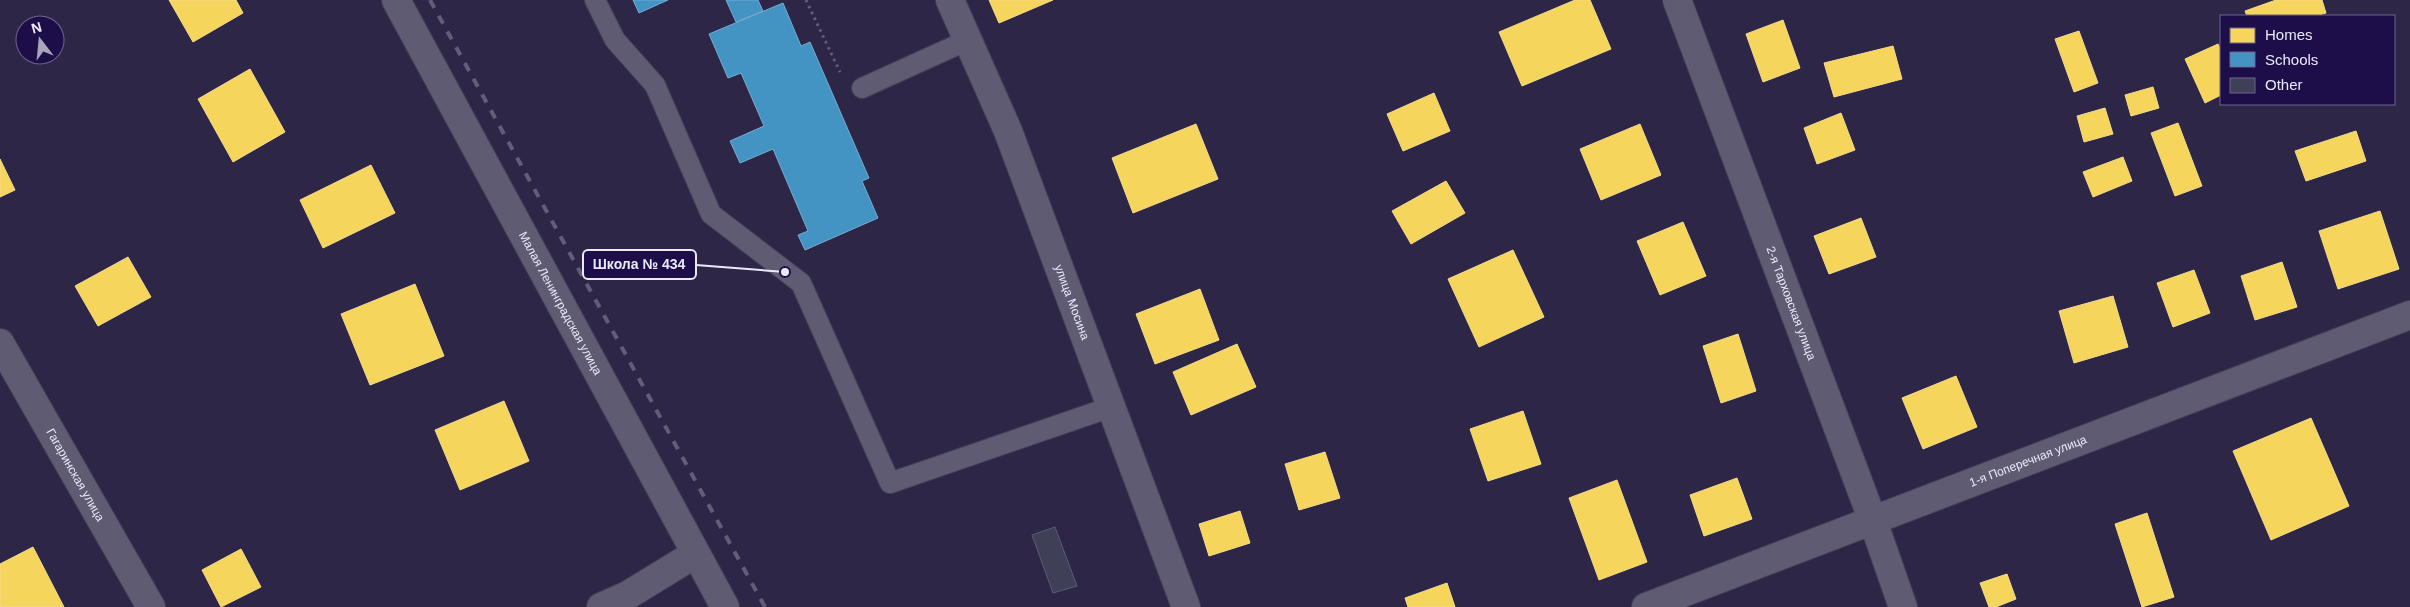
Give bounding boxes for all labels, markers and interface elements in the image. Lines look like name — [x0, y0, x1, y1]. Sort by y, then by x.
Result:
north arrow — [15, 15, 65, 65]
legend — [2220, 15, 2395, 105]
text: N — [29, 18, 43, 37]
text: Homes — [2265, 26, 2313, 43]
text: Schools — [2265, 51, 2318, 68]
text: Other — [2265, 76, 2303, 93]
street label: Малая Ленинградская улица — [516, 229, 605, 378]
street label: 2-я Тарховская улица — [1763, 244, 1819, 362]
callout: Школа № 434 — [583, 250, 696, 279]
text: Школа № 434 — [593, 256, 685, 272]
street label: улица Мосина — [1052, 263, 1093, 342]
street label: Гагаринская улица — [43, 426, 108, 524]
street label: 1-я Поперечная улица — [1967, 432, 2089, 490]

